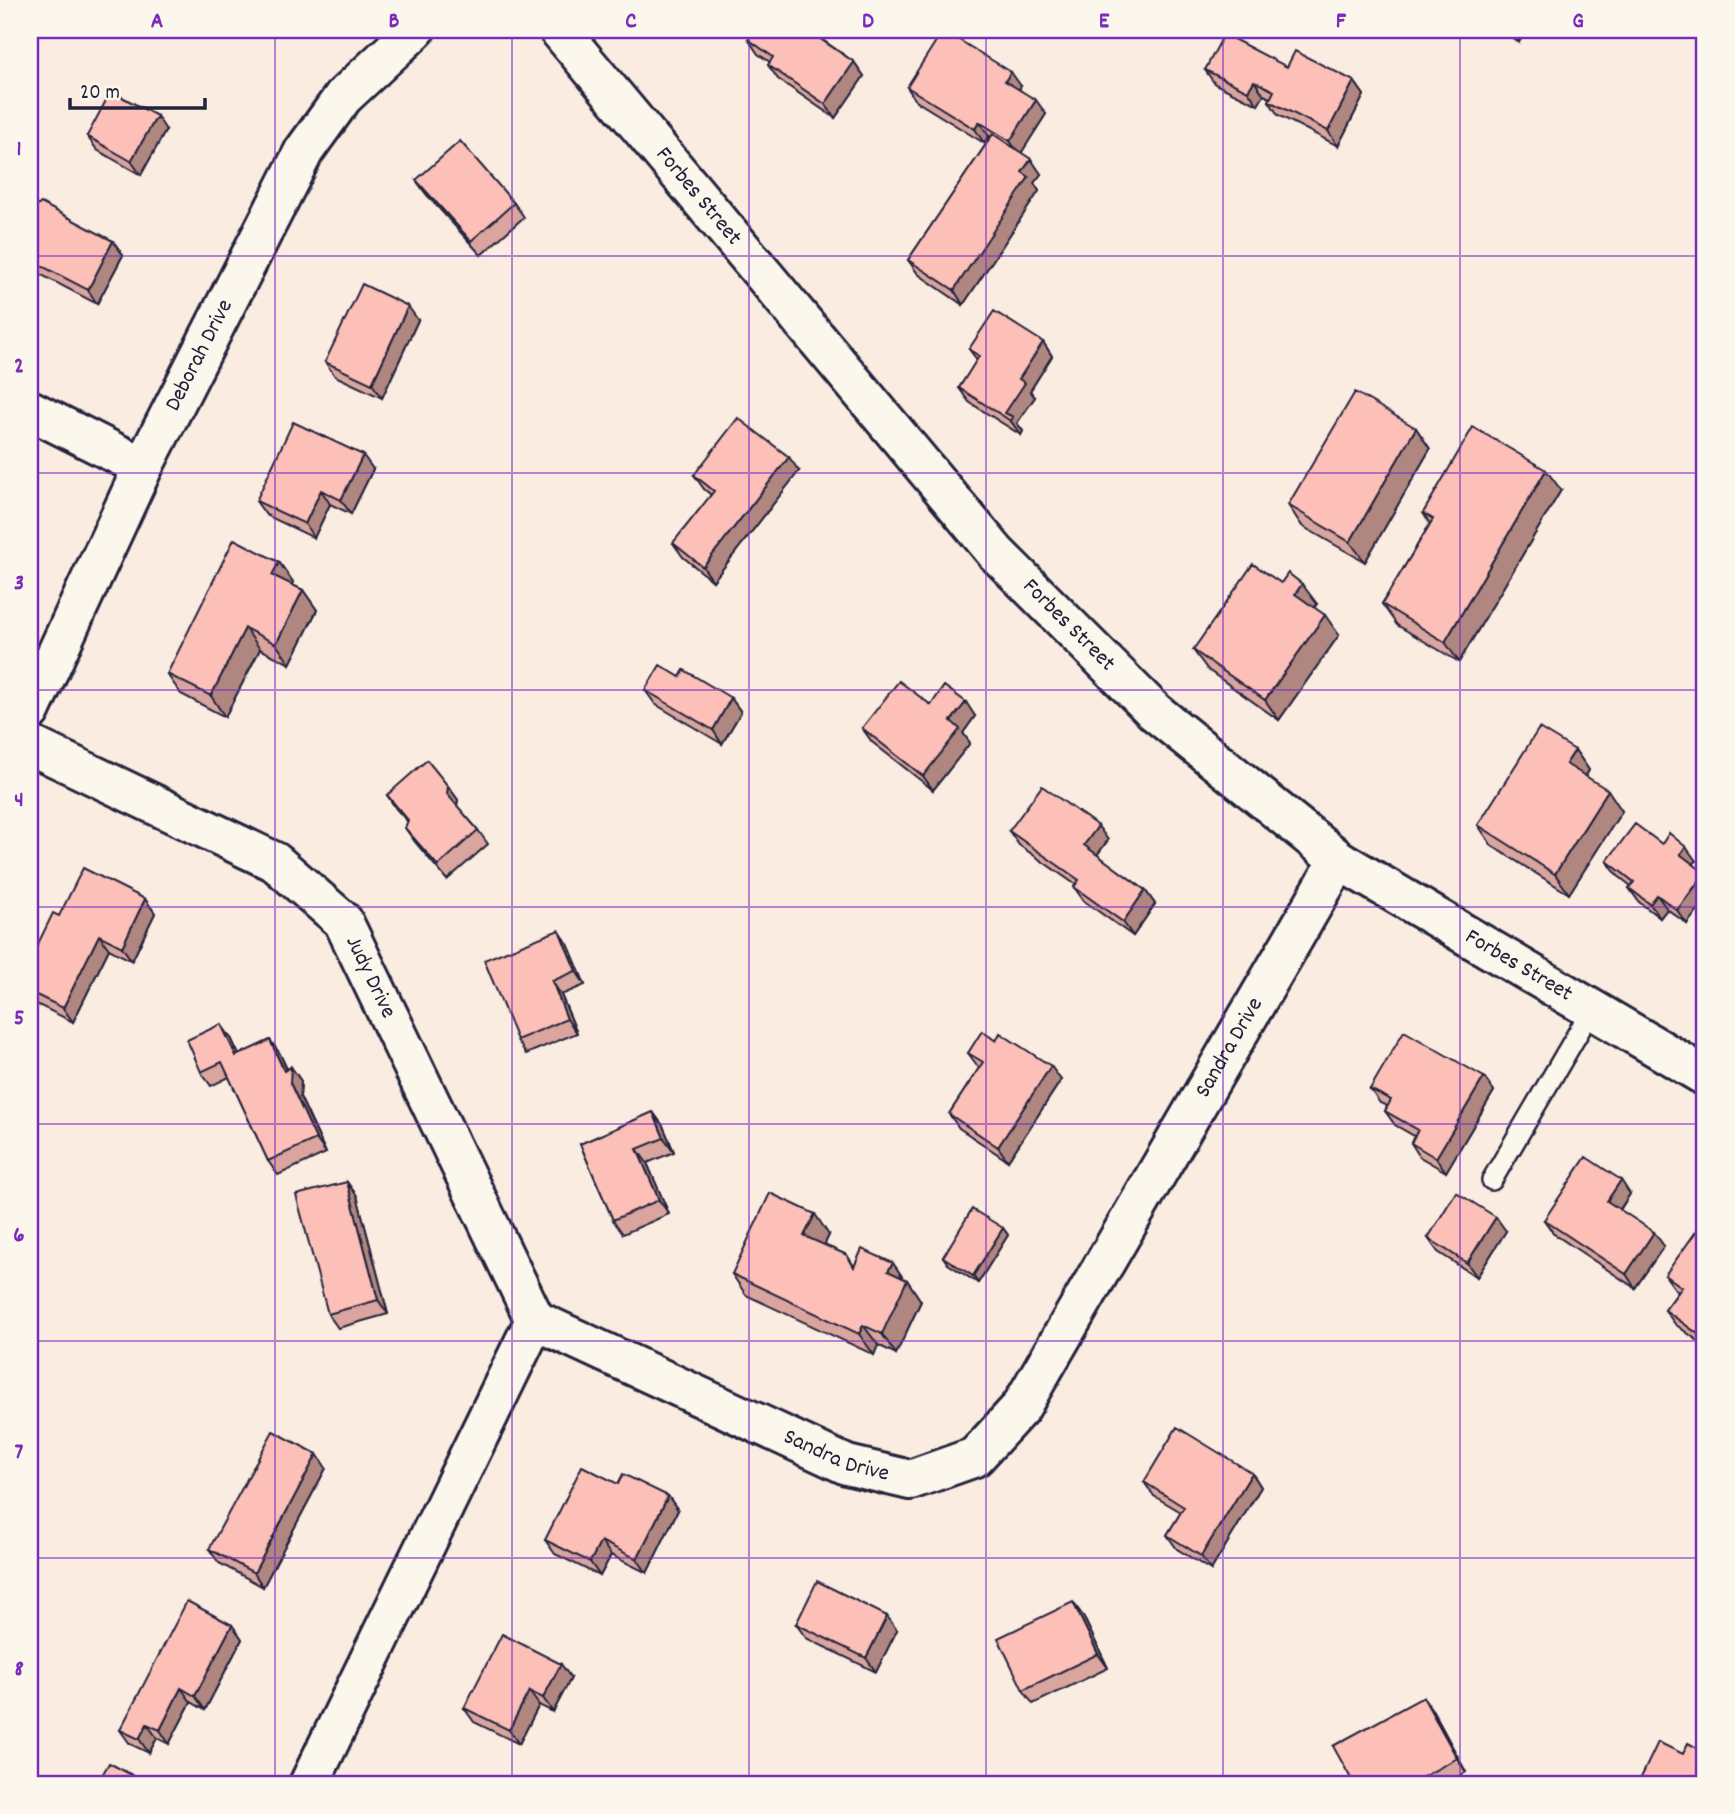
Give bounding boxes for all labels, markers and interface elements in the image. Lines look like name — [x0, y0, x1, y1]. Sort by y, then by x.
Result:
text: A — [151, 6, 163, 39]
text: B — [389, 6, 400, 39]
text: C — [625, 6, 637, 39]
text: D — [862, 6, 874, 39]
text: E — [1099, 6, 1110, 39]
text: F — [1336, 6, 1347, 39]
text: G — [1572, 6, 1584, 39]
scale bar — [70, 66, 205, 110]
text: 20 m — [80, 79, 120, 109]
text: 1 — [16, 134, 22, 167]
street label: Forbes Street — [647, 140, 749, 253]
street label: Deborah Drive — [157, 294, 242, 417]
text: 2 — [14, 351, 24, 384]
text: 3 — [14, 568, 24, 601]
street label: Forbes Street — [1014, 571, 1123, 680]
text: 4 — [14, 785, 24, 818]
street label: Forbes Street — [1458, 921, 1579, 1011]
street label: Judy Drive — [336, 930, 404, 1024]
street label: Sandra Drive — [1187, 992, 1272, 1104]
text: 5 — [14, 1003, 24, 1036]
text: 6 — [13, 1220, 25, 1253]
street label: Sandra Drive — [778, 1421, 892, 1491]
text: 7 — [15, 1437, 24, 1470]
text: 8 — [14, 1654, 24, 1687]

